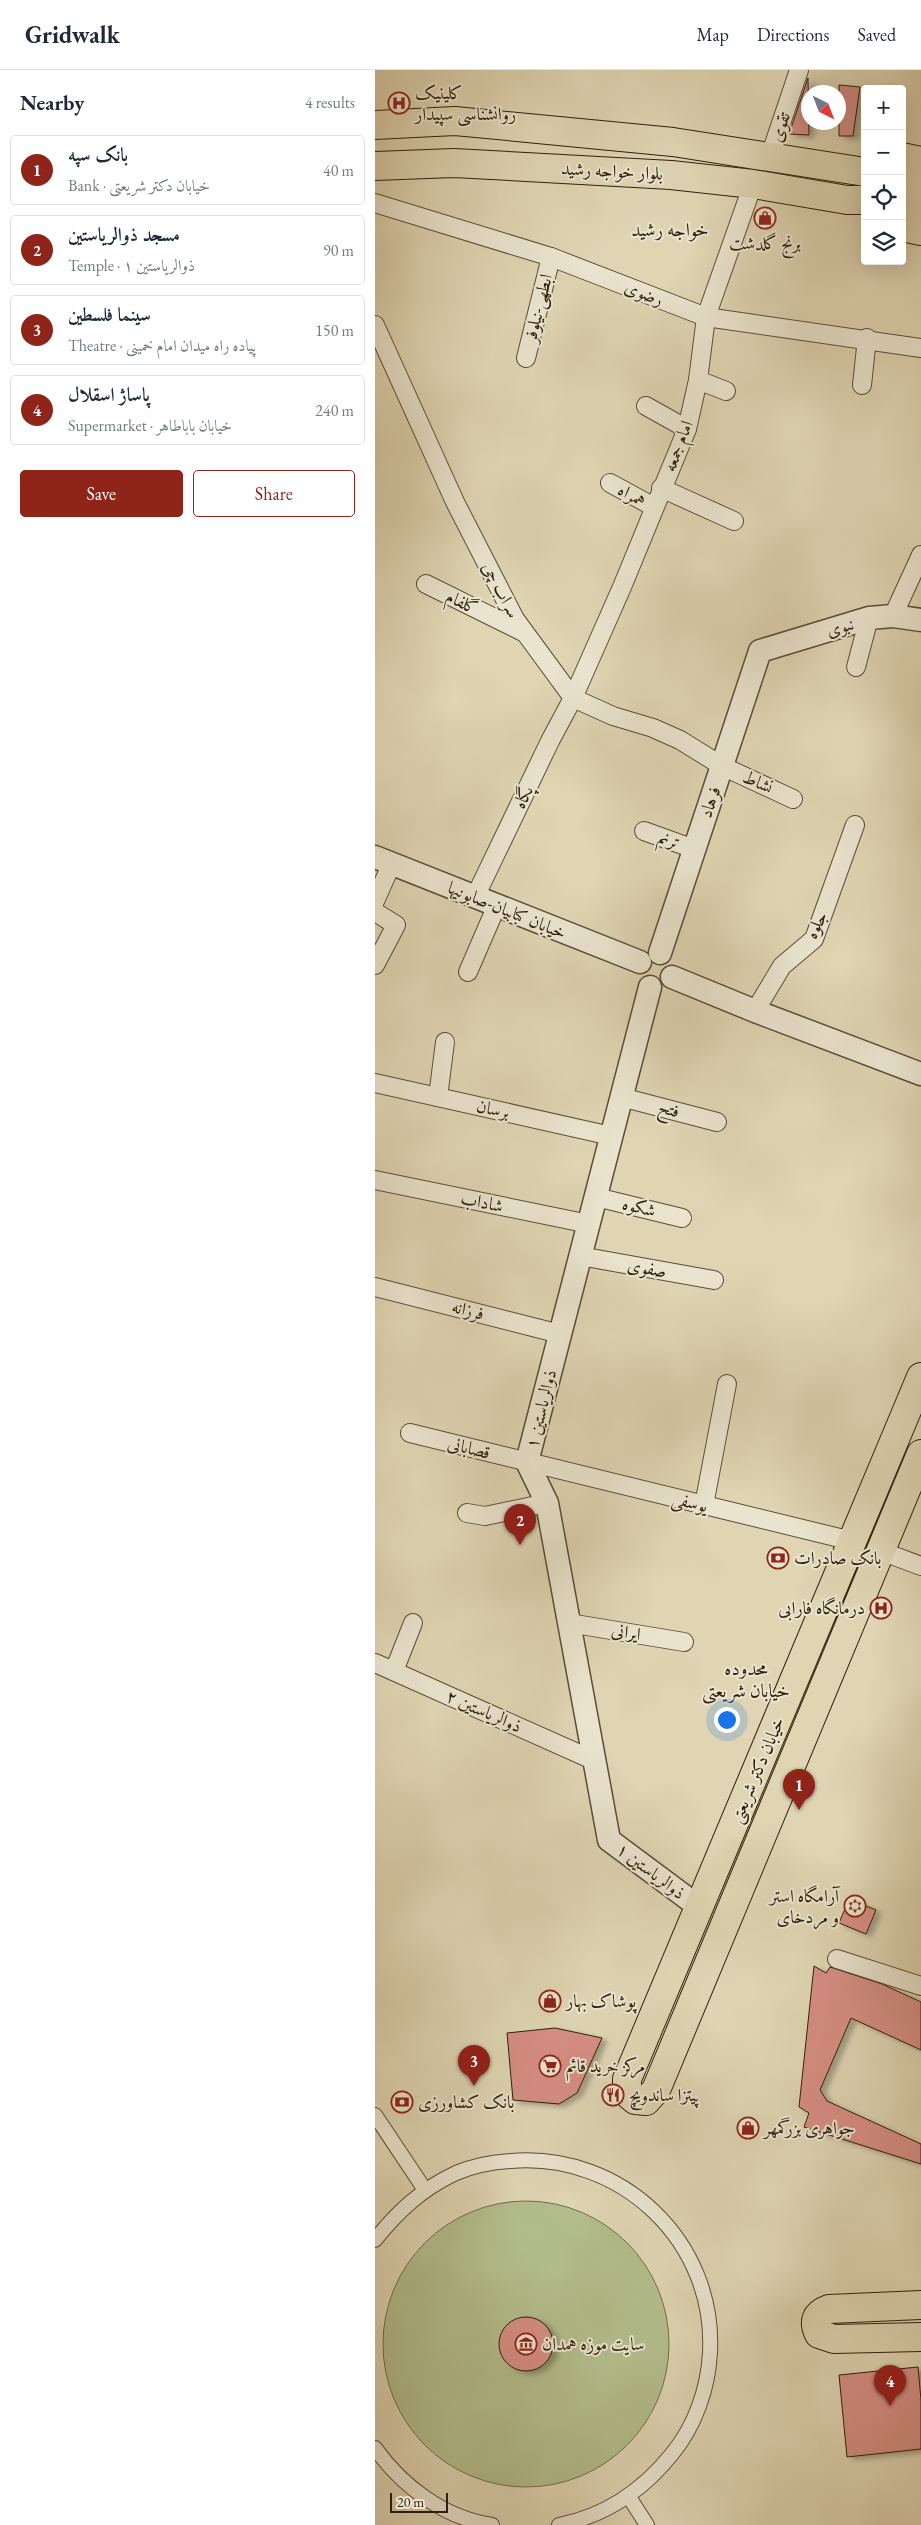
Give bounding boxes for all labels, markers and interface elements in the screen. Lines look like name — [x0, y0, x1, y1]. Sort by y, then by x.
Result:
text: Gridwalk — [25, 19, 120, 50]
text: Map — [697, 23, 729, 46]
text: Directions — [757, 23, 829, 46]
text: Saved — [857, 23, 896, 46]
place label: کلینیک روانشناسی سپیدار — [413, 81, 516, 127]
north arrow — [801, 85, 846, 130]
map controls — [861, 85, 906, 265]
button: + — [861, 85, 906, 130]
text: Nearby — [20, 89, 84, 116]
hospital icon: کلینیک روانشناسی سپیدار — [387, 91, 411, 115]
text: 4 results — [305, 92, 355, 113]
street label: تقوی — [764, 108, 795, 145]
button: − — [861, 130, 906, 175]
text: بانک سپه — [68, 142, 128, 167]
street label: بلوار خواجه رشید — [561, 156, 664, 185]
text: 1 — [33, 160, 41, 181]
text: 40 m — [323, 160, 354, 181]
text: Bank · خیابان دکتر شریعتی — [68, 175, 210, 196]
button: locate — [861, 175, 906, 220]
shop icon: برنج گلدشت — [753, 206, 777, 230]
district label: خواجه رشید — [631, 217, 709, 242]
button: layers — [861, 220, 906, 265]
text: مسجد ذوالریاستین — [68, 222, 180, 247]
place label: برنج گلدشت — [729, 231, 801, 259]
text: 2 — [33, 240, 41, 261]
text: 90 m — [323, 240, 354, 261]
text: Temple · ذوالریاستین ۱ — [68, 255, 195, 276]
street label: ابطهی-نیلوفر — [517, 271, 558, 347]
street label: رضوی — [622, 275, 667, 310]
text: سینما فلسطین — [68, 302, 151, 327]
text: 3 — [33, 320, 41, 341]
text: 150 m — [315, 320, 354, 341]
text: Theatre · پیاده راه میدان امام خمینی — [68, 335, 257, 356]
text: پاساژ اسقلال — [68, 382, 150, 407]
text: 4 — [33, 400, 41, 421]
text: 240 m — [315, 400, 354, 421]
text: Supermarket · خیابان باباطاهر — [68, 415, 232, 436]
street label: امام جمعه — [657, 417, 703, 477]
button: Save — [20, 470, 183, 517]
button: Share — [193, 470, 355, 517]
street label: همراه — [614, 478, 650, 512]
street label: سراب چی — [476, 558, 526, 622]
street label: گلفام — [440, 584, 482, 624]
street label: نبوی — [823, 611, 857, 642]
street label: نشاط — [739, 765, 777, 799]
street label: پگاه — [507, 780, 540, 813]
street label: فرهاد — [693, 783, 727, 821]
street label: ترنم — [653, 825, 683, 859]
street label: خیابان کبابیان-صابونیها — [444, 875, 570, 945]
street label: جلوه — [799, 907, 832, 942]
street label: برسان — [474, 1094, 512, 1123]
street label: فتح — [655, 1095, 682, 1127]
street label: شاداب — [459, 1186, 506, 1217]
street label: شکوه — [620, 1191, 658, 1222]
street label: صفوی — [626, 1253, 668, 1282]
street label: فرزانه — [449, 1294, 487, 1326]
street label: ذوالریاستین ۱ — [520, 1367, 561, 1451]
street label: قصابانی — [445, 1431, 493, 1464]
street label: یوسفی — [669, 1486, 712, 1519]
pin: 2 — [504, 1504, 536, 1545]
bank icon: بانک صادرات — [766, 1546, 790, 1570]
place label: بانک صادرات — [794, 1546, 881, 1569]
place label: درمانگاه فارابی — [778, 1596, 865, 1621]
hospital icon: درمانگاه فارابی — [869, 1596, 893, 1620]
street label: ایرانی — [610, 1618, 643, 1645]
district label: محدوده خیابان شریعتی — [702, 1656, 790, 1704]
street label: ذوالریاستین ۲ — [443, 1684, 526, 1737]
your location — [714, 1707, 740, 1733]
street label: خیابان دکتر شریعتی — [724, 1713, 791, 1827]
pin: 1 — [783, 1769, 815, 1810]
street label: ذوالریاستین ۱ — [612, 1837, 690, 1904]
place label: آرامگاه استر و مردخای — [768, 1884, 841, 1930]
synagogue icon: آرامگاه استر و مردخای — [843, 1894, 867, 1918]
shop icon: پوشاک بهار — [538, 1989, 562, 2013]
place label: پوشاک بهار — [564, 1989, 638, 2014]
pin: 3 — [458, 2045, 490, 2086]
supermarket icon: مرکز خرید قائم — [538, 2054, 562, 2078]
place label: مرکز خرید قائم — [566, 2054, 645, 2082]
restaurant icon: پیتزا ساندویچ — [601, 2083, 625, 2107]
place label: پیتزا ساندویچ — [629, 2083, 700, 2111]
bank icon: بانک کشاورزی — [390, 2090, 414, 2114]
place label: بانک کشاورزی — [418, 2090, 514, 2113]
shop icon: جواهری بزرگمهر — [736, 2116, 760, 2140]
place label: جواهری بزرگمهر — [762, 2116, 855, 2140]
museum icon: سایت موزه همدان — [514, 2332, 538, 2356]
place label: سایت موزه همدان — [542, 2332, 644, 2356]
pin: 4 — [874, 2365, 906, 2406]
scale bar — [390, 2490, 447, 2513]
text: 20 m — [397, 2493, 424, 2511]

